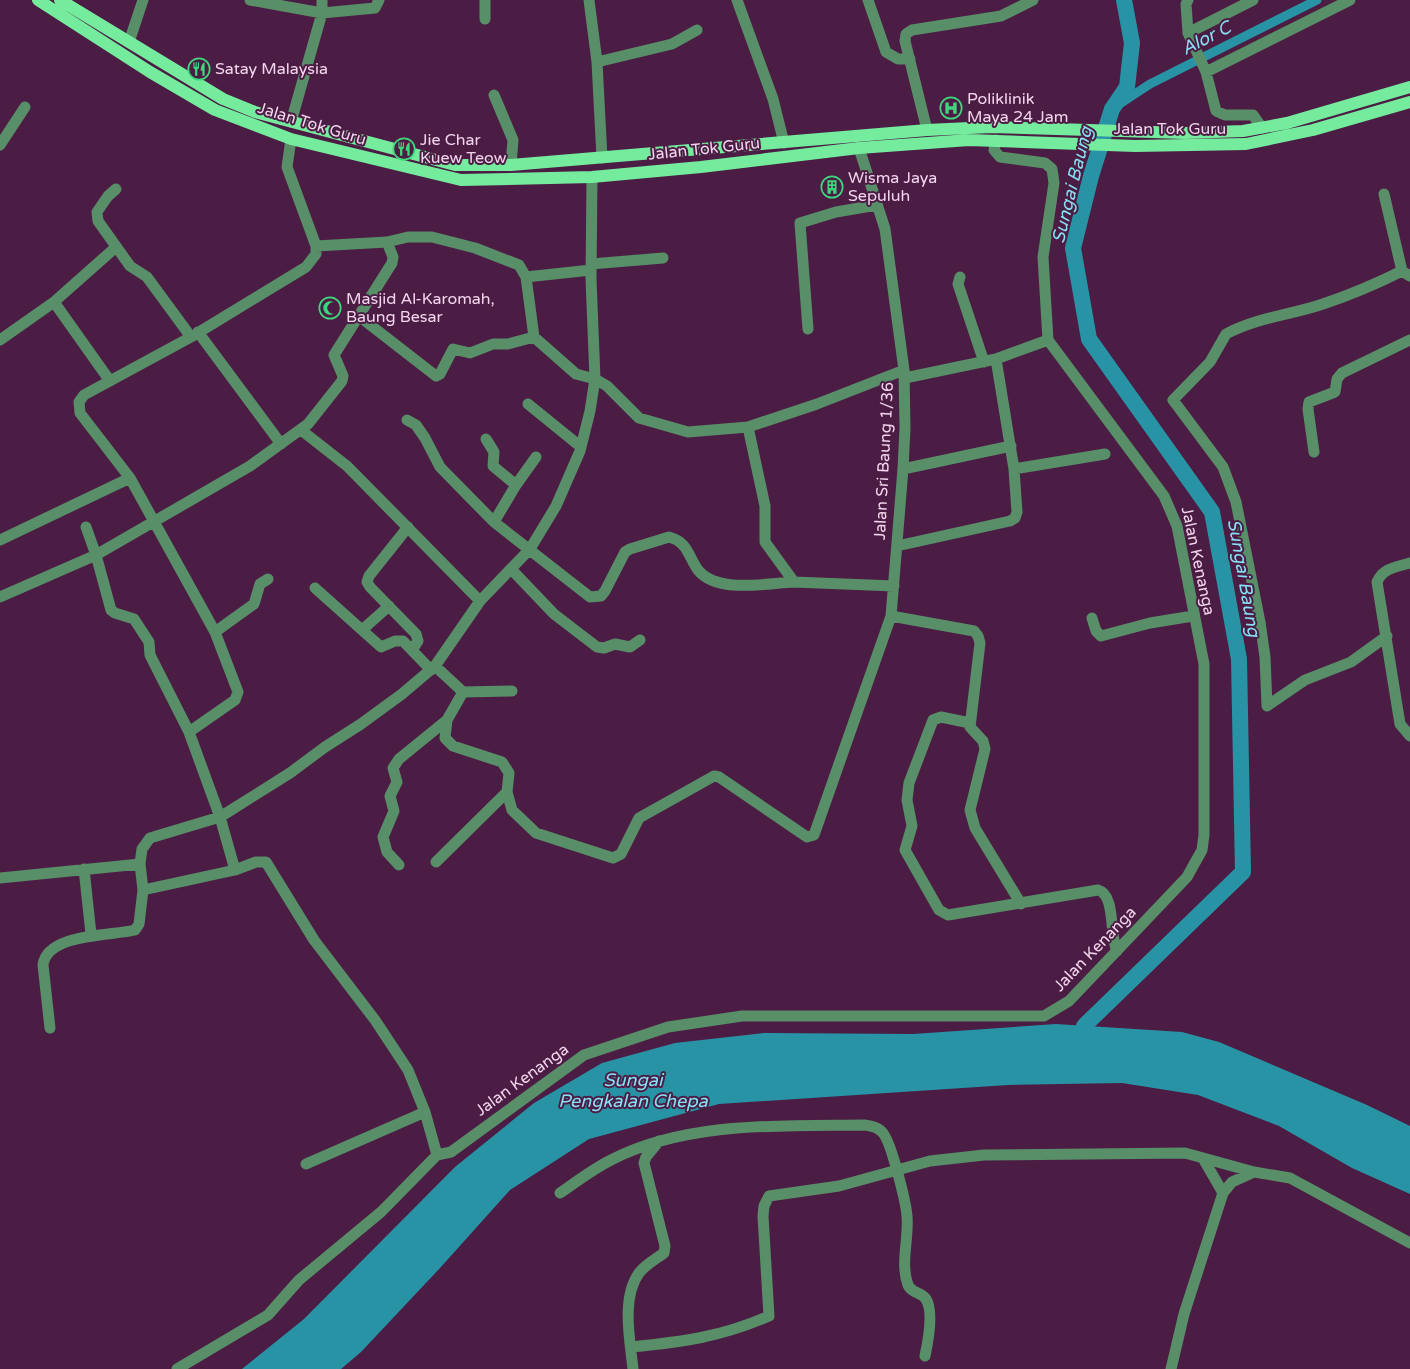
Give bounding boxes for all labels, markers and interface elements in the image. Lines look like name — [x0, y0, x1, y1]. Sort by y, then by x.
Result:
water label: Alor C — [1177, 15, 1237, 60]
restaurant icon: Satay Malaysia — [187, 57, 211, 81]
place label: Satay Malaysia — [215, 59, 328, 79]
place label: Poliklinik Maya 24 Jam — [967, 89, 1068, 127]
hospital icon: Poliklinik Maya 24 Jam — [939, 96, 963, 120]
street label: Jalan Tok Guru — [255, 98, 369, 150]
street label: Jalan Tok Guru — [1114, 119, 1226, 139]
water label: Sungai Baung — [1047, 123, 1097, 246]
place label: Jie Char Kuew Teow — [420, 130, 507, 168]
street label: Jalan Tok Guru — [647, 133, 761, 165]
restaurant icon: Jie Char Kuew Teow — [392, 137, 416, 161]
place label: Wisma Jaya Sepuluh — [848, 168, 937, 206]
building icon: Wisma Jaya Sepuluh — [820, 175, 844, 199]
place label: Masjid Al-Karomah, Baung Besar — [346, 289, 495, 327]
mosque icon: Masjid Al-Karomah, Baung Besar — [318, 296, 342, 320]
street label: Jalan Sri Baung 1/36 — [870, 381, 898, 541]
street label: Jalan Kenanga — [1177, 505, 1219, 617]
water label: Sungai Baung — [1223, 517, 1265, 640]
street label: Jalan Kenanga — [1049, 902, 1141, 996]
street label: Jalan Kenanga — [471, 1039, 573, 1121]
water label: Sungai Pengkalan Chepa — [558, 1069, 709, 1112]

